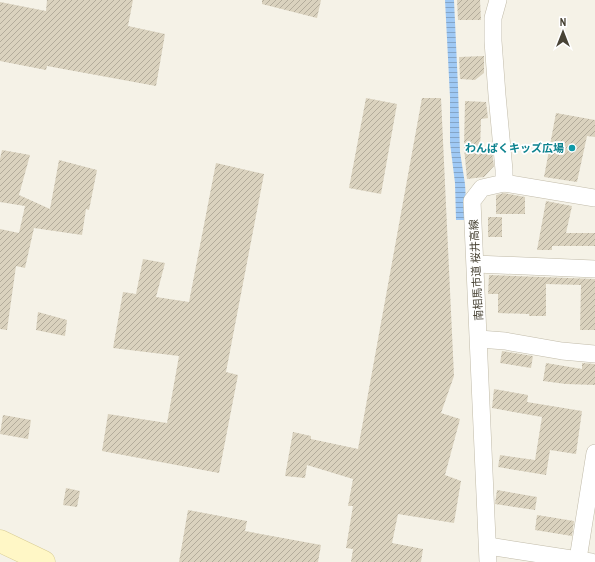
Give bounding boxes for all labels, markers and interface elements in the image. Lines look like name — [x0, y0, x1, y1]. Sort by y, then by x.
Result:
north arrow — [543, 12, 583, 52]
text: N — [560, 15, 566, 29]
place label: わんぱくキッズ広場 — [465, 141, 564, 155]
marker: わんぱくキッズ広場 — [567, 143, 577, 153]
street label: 南相馬市道 桜井高線 — [466, 219, 486, 321]

